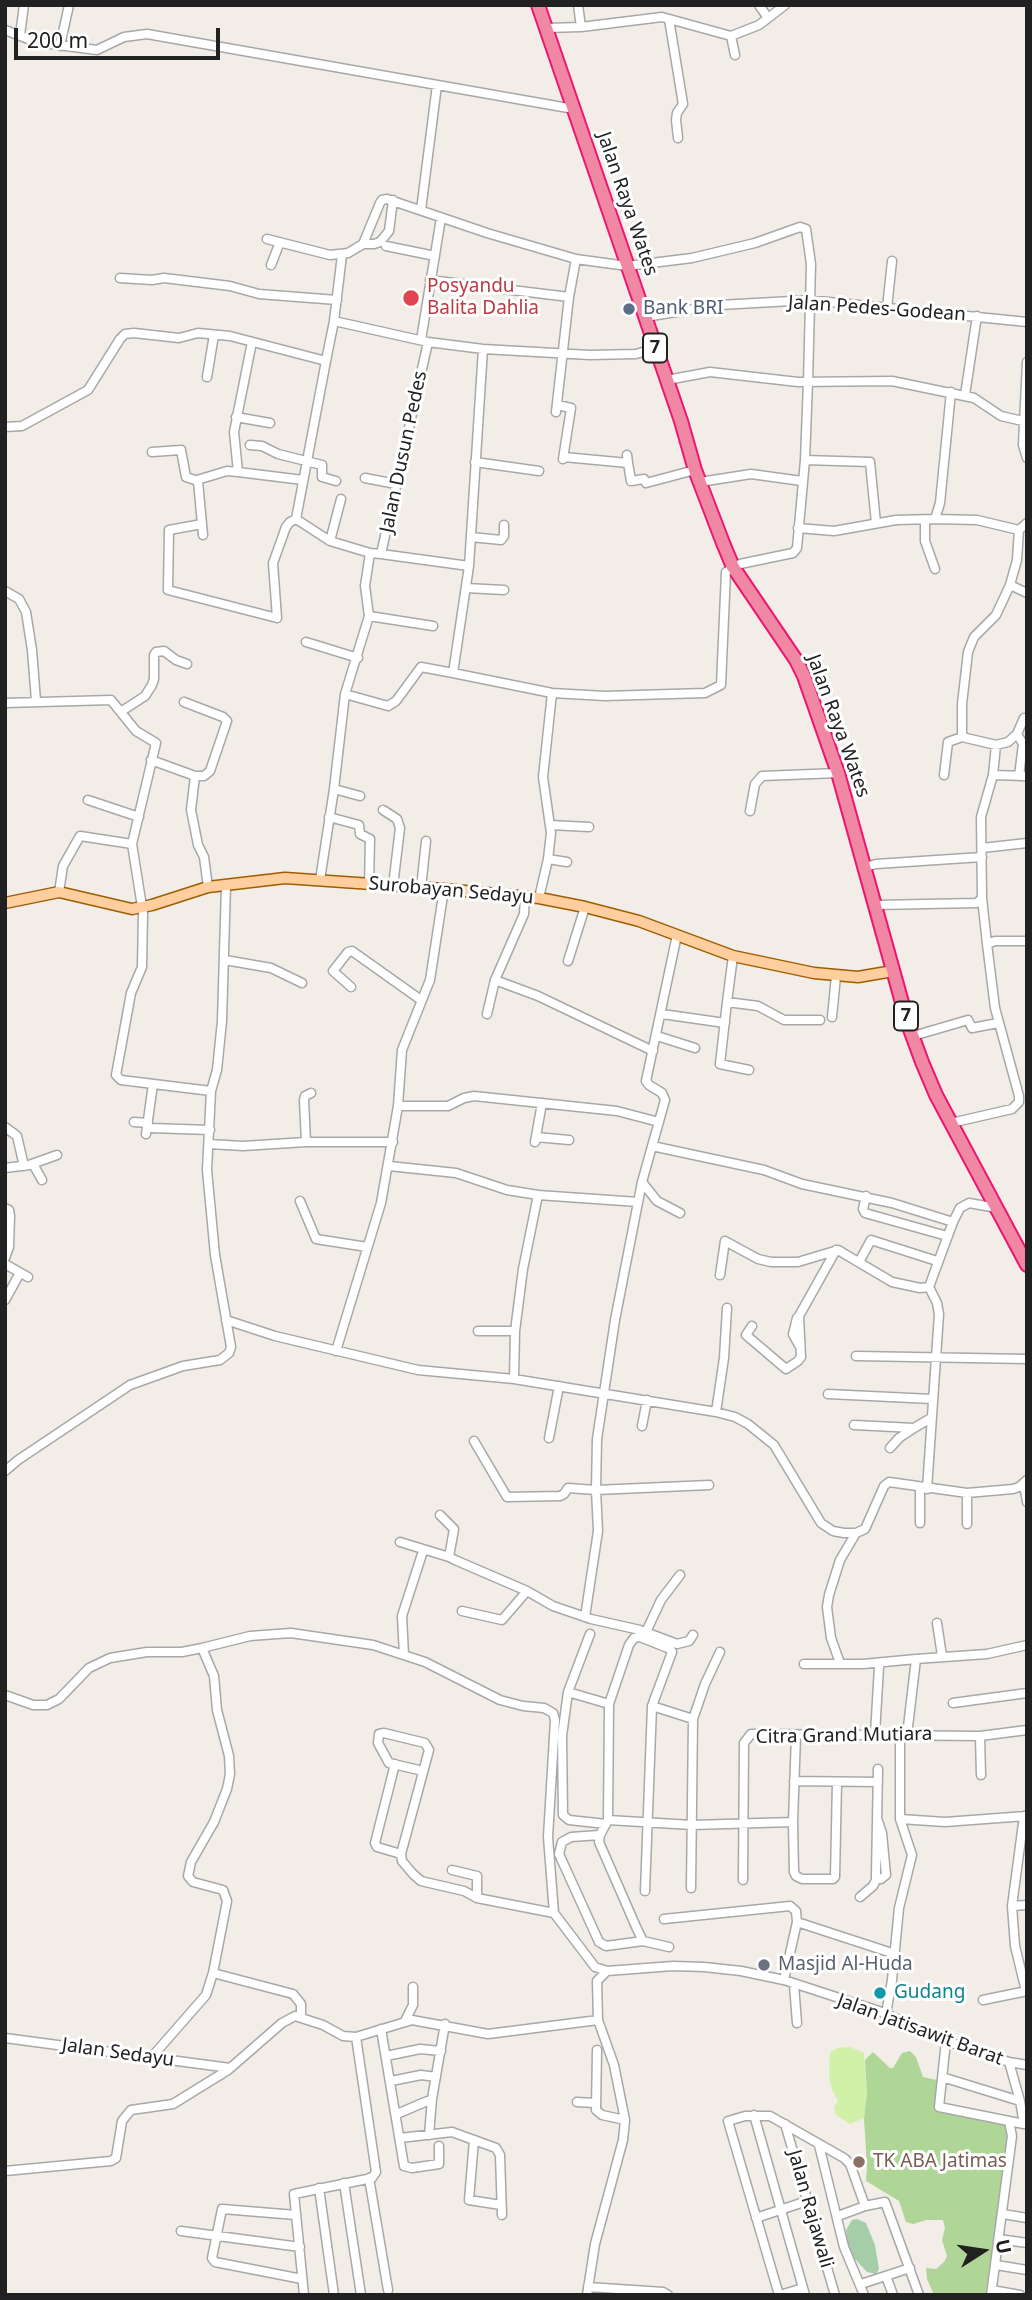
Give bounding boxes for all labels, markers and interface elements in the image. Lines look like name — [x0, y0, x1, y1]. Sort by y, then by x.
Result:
scale bar — [18, 14, 224, 58]
text: 200 m — [27, 26, 88, 54]
street label: Jalan Raya Wates — [592, 129, 662, 279]
place label: Posyandu Balita Dahlia — [427, 276, 539, 320]
marker: Posyandu Balita Dahlia — [401, 288, 421, 308]
street label: Jalan Pedes-Godean — [787, 291, 967, 327]
place label: Bank BRI — [643, 298, 723, 320]
marker: Bank BRI — [621, 301, 637, 317]
road number: 7 — [643, 334, 667, 362]
street label: Jalan Dusun Pedes — [376, 369, 432, 535]
street label: Jalan Raya Wates — [802, 651, 874, 801]
street label: Surobayan Sedayu — [368, 872, 534, 910]
road number: 7 — [894, 1001, 918, 1030]
street label: Citra Grand Mutiara — [755, 1723, 933, 1749]
place label: Masjid Al-Huda — [778, 1954, 913, 1976]
marker: Masjid Al-Huda — [756, 1957, 772, 1973]
place label: Gudang — [894, 1982, 965, 2004]
marker: Gudang — [872, 1985, 888, 2001]
street label: Jalan Jatisawit Barat — [834, 1989, 1006, 2071]
street label: Jalan Sedayu — [60, 2034, 176, 2072]
street label: Jalan Rajawali — [782, 2147, 838, 2271]
place label: TK ABA Jatimas — [873, 2151, 1007, 2173]
marker: TK ABA Jatimas — [851, 2154, 867, 2170]
north arrow — [948, 2216, 1018, 2286]
text: U — [989, 2237, 1018, 2256]

